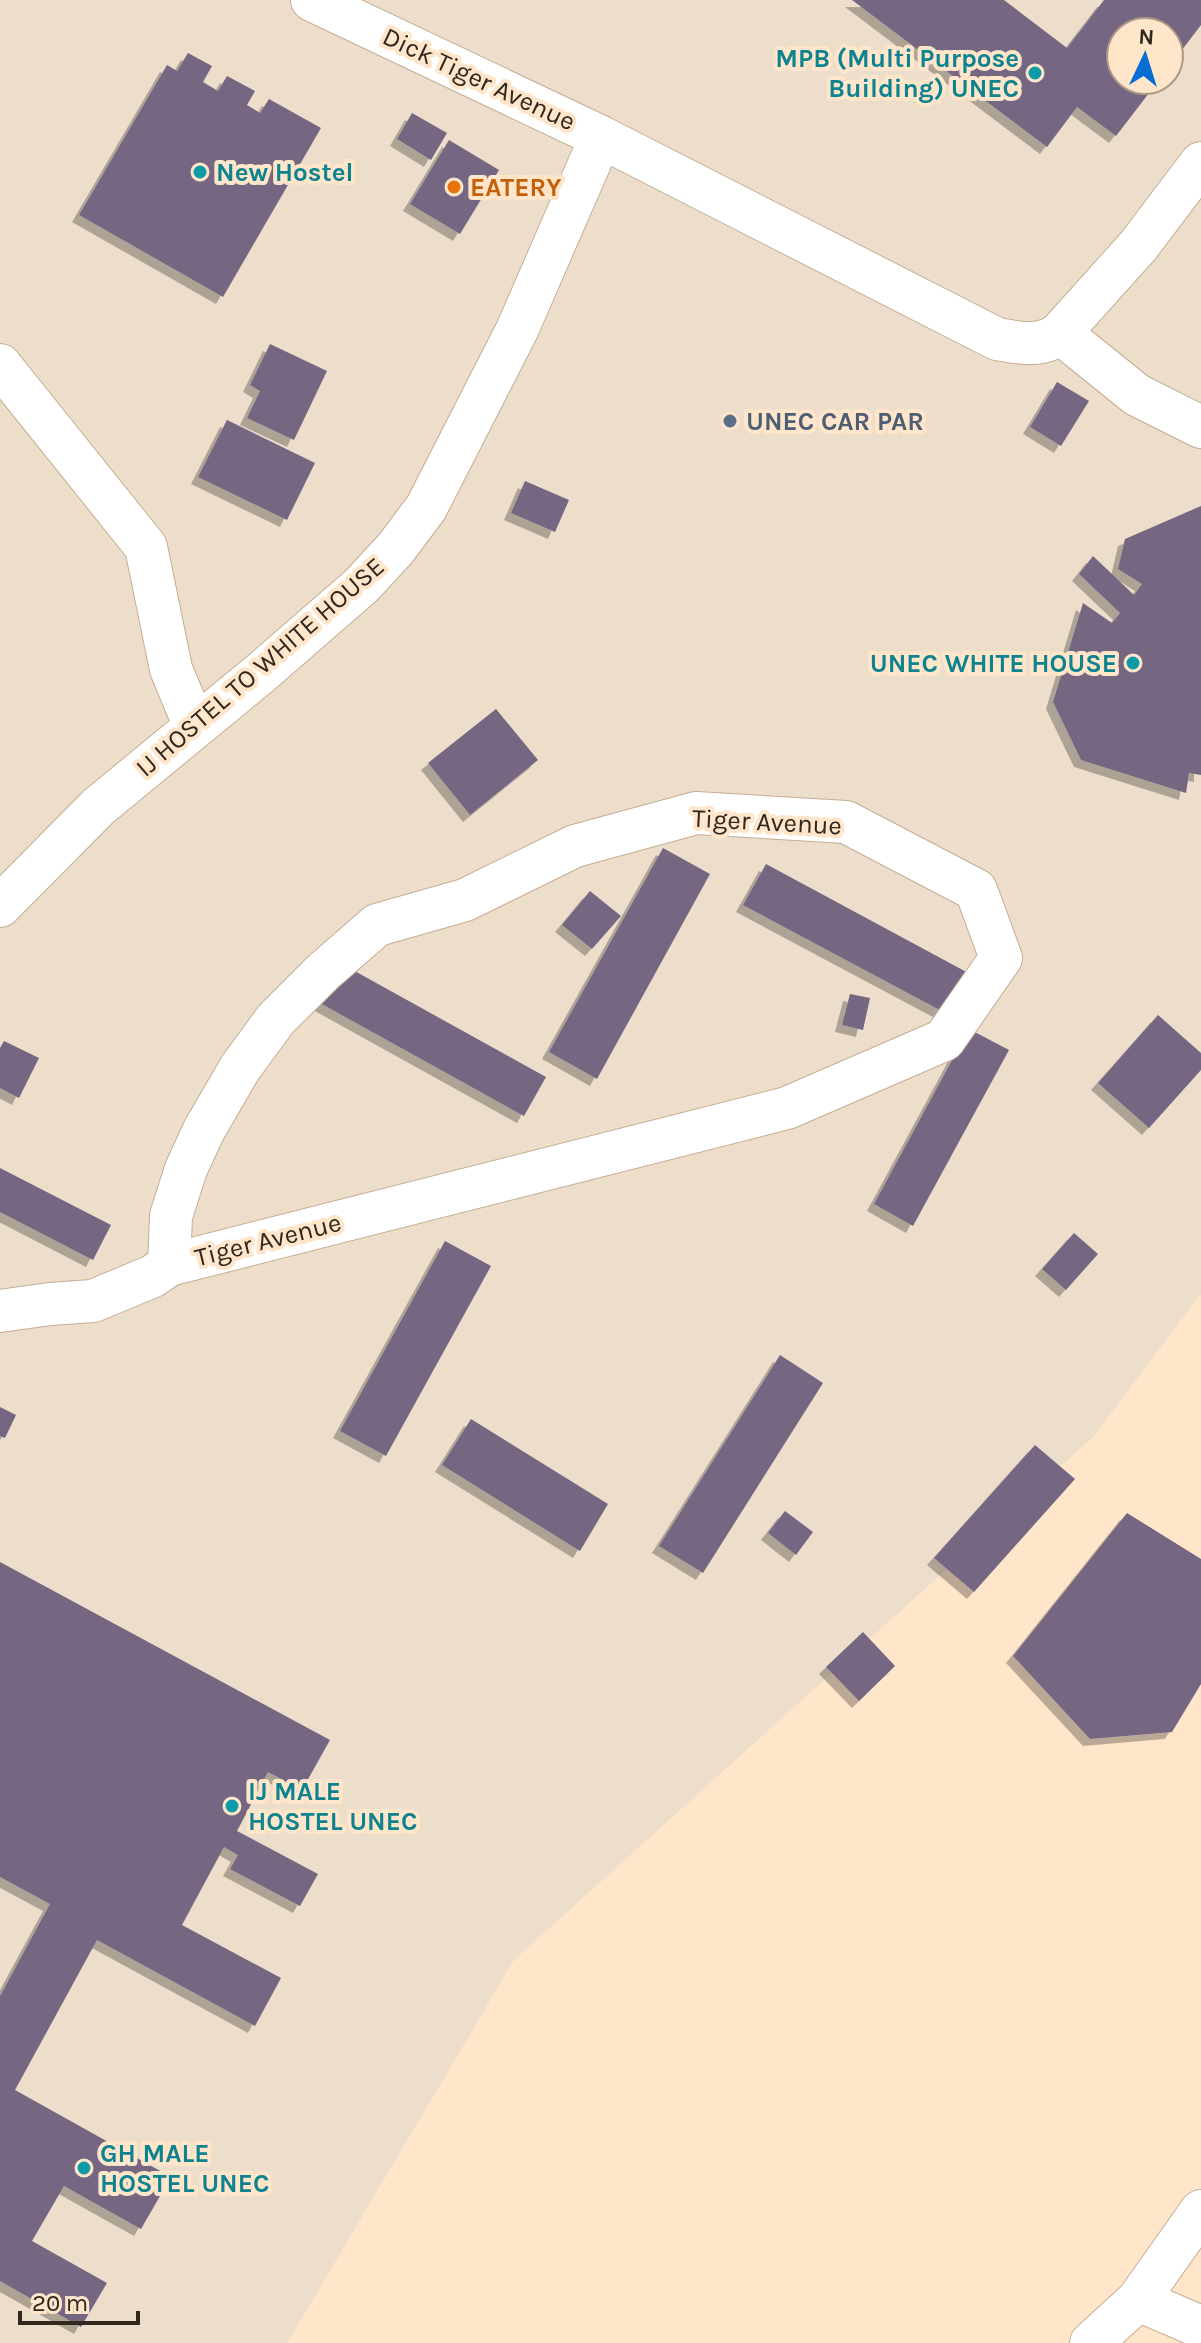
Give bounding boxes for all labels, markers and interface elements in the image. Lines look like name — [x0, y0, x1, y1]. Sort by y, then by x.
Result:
north arrow — [1105, 16, 1185, 96]
street label: Dick Tiger Avenue — [378, 21, 580, 137]
text: N — [1138, 24, 1155, 51]
place label: MPB (Multi Purpose Building) UNEC — [775, 43, 1019, 104]
marker: MPB (Multi Purpose Building) UNEC — [1026, 64, 1044, 82]
place label: New Hostel — [216, 157, 353, 188]
marker: New Hostel — [191, 163, 209, 181]
place label: EATERY — [470, 172, 562, 203]
marker: EATERY — [445, 178, 463, 196]
place label: UNEC CAR PAR — [746, 406, 924, 437]
marker: UNEC CAR PAR — [721, 412, 739, 430]
street label: IJ HOSTEL TO WHITE HOUSE — [129, 551, 391, 783]
place label: UNEC WHITE HOUSE — [870, 648, 1117, 679]
marker: UNEC WHITE HOUSE — [1124, 654, 1142, 672]
street label: Tiger Avenue — [691, 803, 843, 841]
street label: Tiger Avenue — [192, 1207, 344, 1273]
place label: IJ MALE HOSTEL UNEC — [248, 1776, 417, 1837]
marker: IJ MALE HOSTEL UNEC — [223, 1797, 241, 1815]
place label: GH MALE HOSTEL UNEC — [100, 2138, 269, 2199]
marker: GH MALE HOSTEL UNEC — [75, 2159, 93, 2177]
scale bar — [20, 2275, 138, 2325]
text: 20 m — [32, 2289, 88, 2317]

